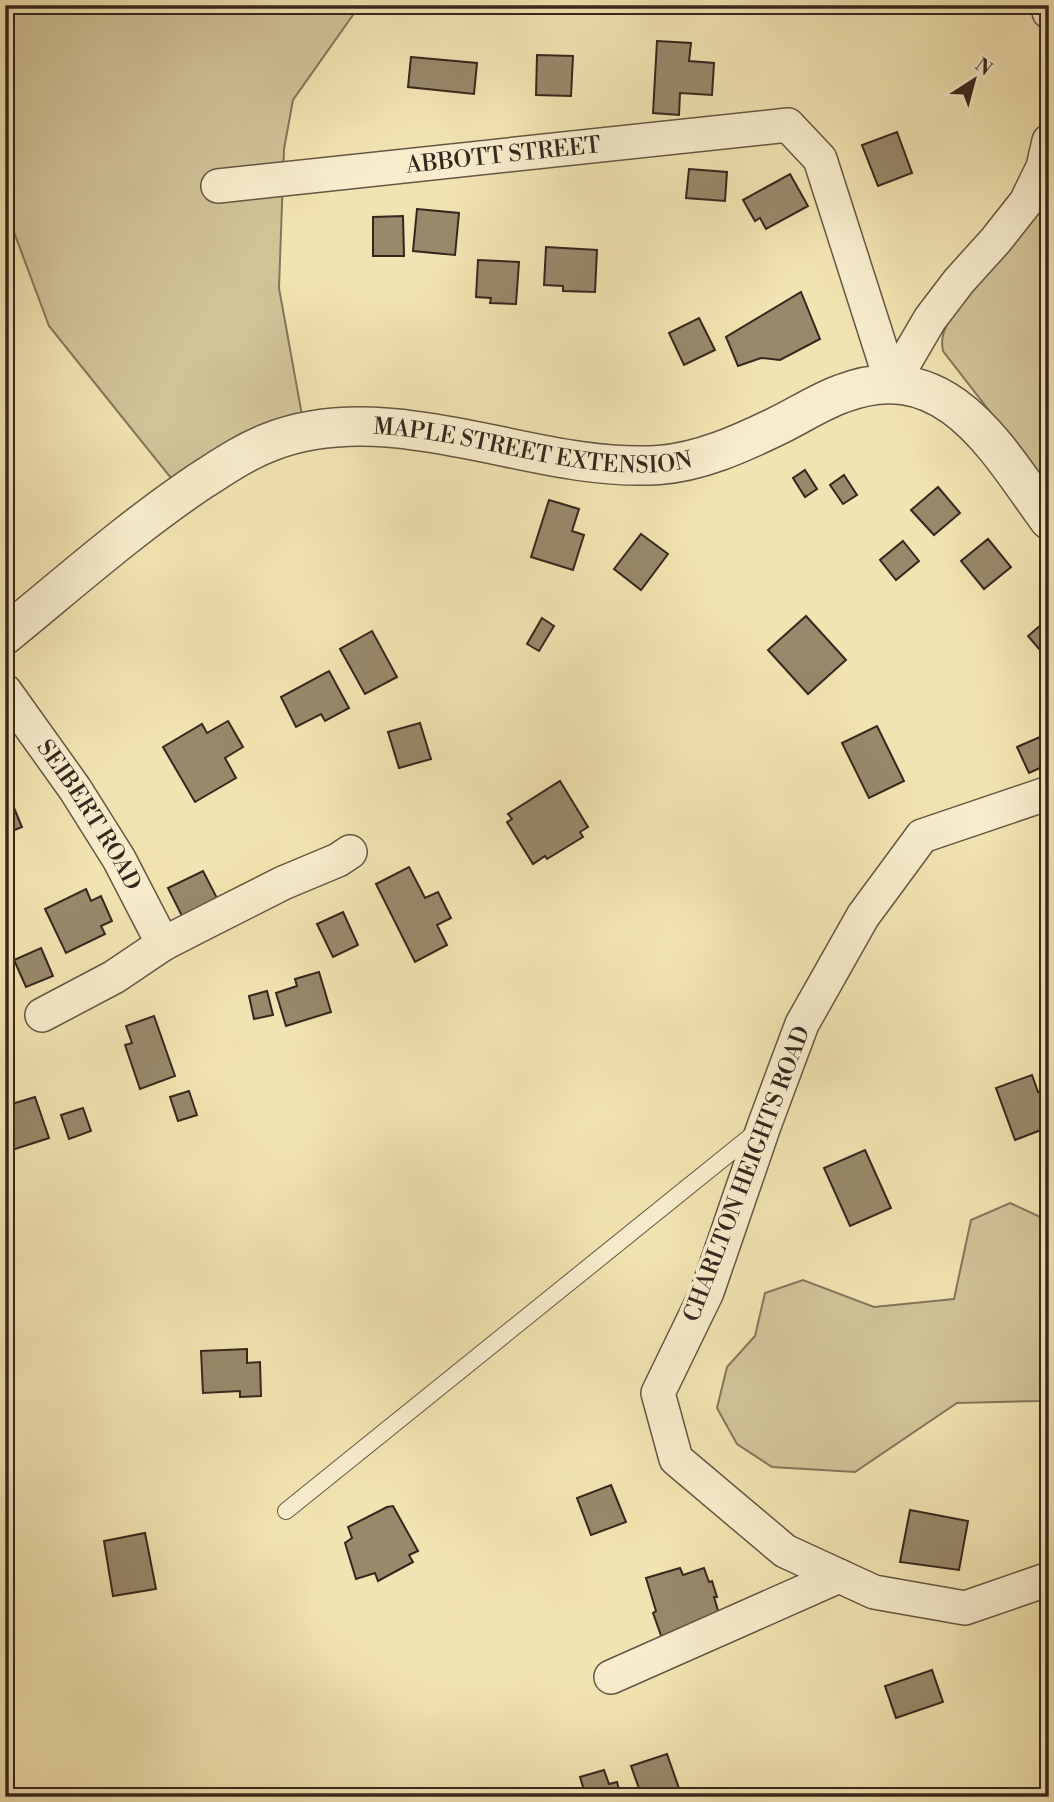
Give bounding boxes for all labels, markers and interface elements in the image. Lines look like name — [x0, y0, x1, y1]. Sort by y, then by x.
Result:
north arrow — [939, 46, 1009, 116]
text: N — [970, 53, 997, 81]
street label: ABBOTT STREET — [404, 131, 602, 180]
street label: MAPLE STREET EXTENSION — [372, 413, 695, 480]
street label: SEIBERT ROAD — [31, 735, 147, 895]
street label: CHARLTON HEIGHTS ROAD — [678, 1022, 816, 1326]

